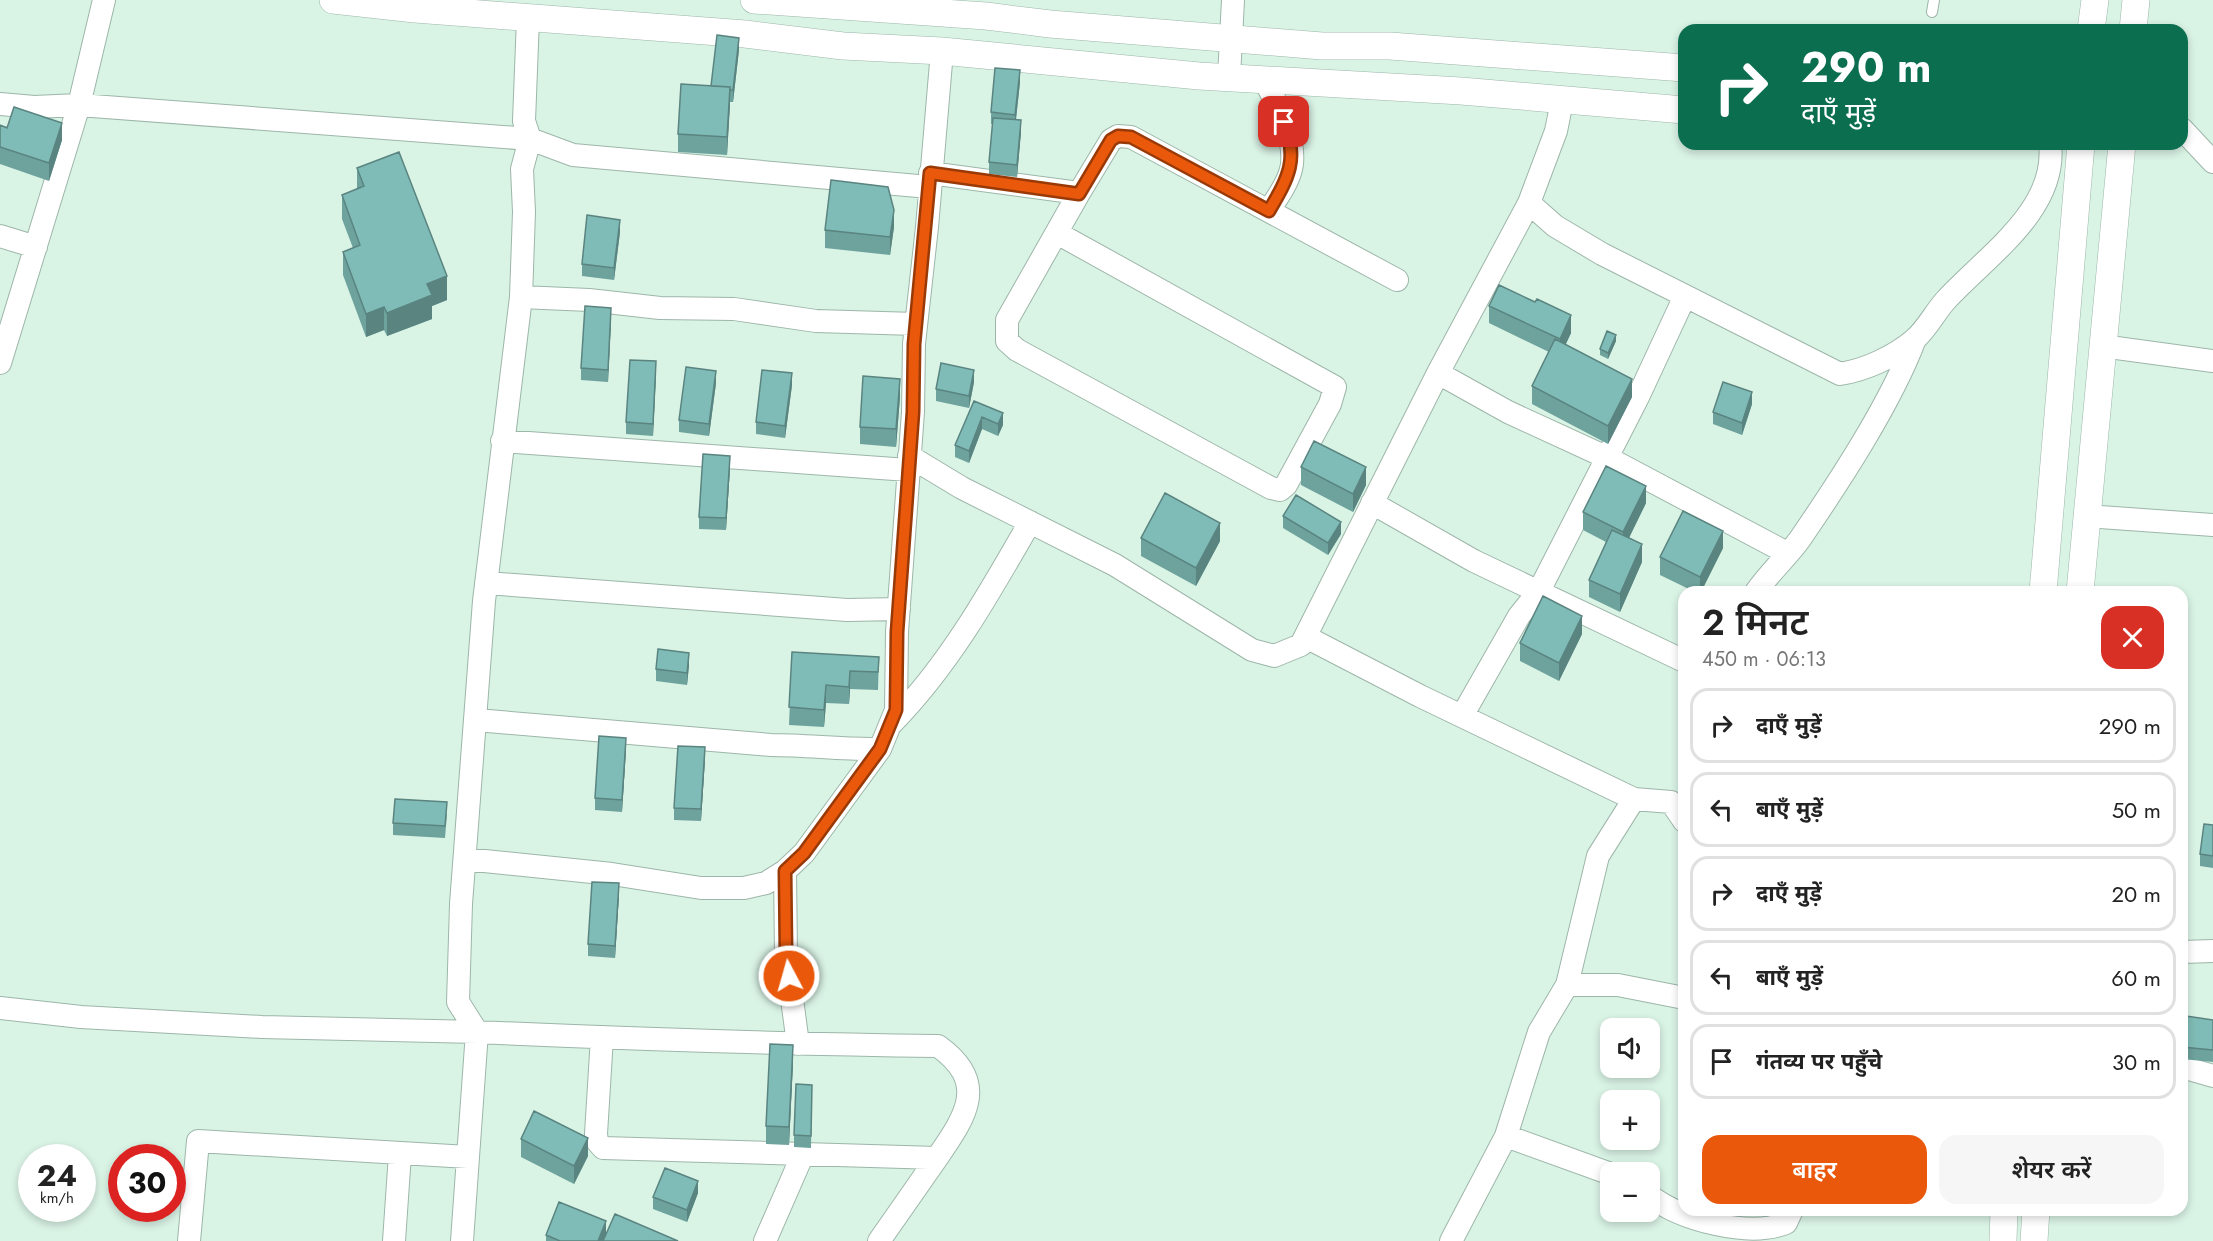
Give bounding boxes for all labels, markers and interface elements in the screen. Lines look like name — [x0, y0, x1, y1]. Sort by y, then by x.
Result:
text: 290 m — [1801, 37, 1932, 98]
icon: right — [1702, 48, 1780, 126]
text: दाएँ मुड़ें — [1801, 93, 1876, 132]
pin — [1258, 96, 1309, 147]
icon: arrive — [1267, 105, 1300, 138]
text: 2 मिनट — [1702, 596, 1809, 648]
button: close — [2101, 606, 2164, 669]
text: 450 m · 06:13 — [1702, 645, 1826, 674]
icon: right — [1705, 709, 1738, 742]
text: दाएँ मुड़ें — [1756, 709, 1822, 741]
text: 290 m — [2099, 710, 2161, 742]
icon: left — [1705, 793, 1738, 826]
text: बाएँ मुड़ें — [1756, 793, 1823, 825]
text: 50 m — [2112, 794, 2161, 826]
icon: right — [1705, 877, 1738, 910]
text: दाएँ मुड़ें — [1756, 877, 1822, 909]
text: 20 m — [2112, 878, 2161, 910]
position arrow — [757, 944, 821, 1008]
icon: left — [1705, 961, 1738, 994]
text: बाएँ मुड़ें — [1756, 961, 1823, 993]
text: 60 m — [2111, 962, 2161, 994]
map controls — [1600, 1018, 1660, 1222]
button: sound — [1600, 1018, 1660, 1078]
icon: arrive — [1705, 1045, 1738, 1078]
text: गंतव्य पर पहुँचे — [1756, 1045, 1882, 1077]
text: 30 m — [2112, 1046, 2161, 1078]
button: + — [1600, 1090, 1660, 1150]
button: बाहर — [1702, 1135, 1927, 1204]
button: शेयर करें — [1939, 1135, 2164, 1204]
speed limit sign: 30 — [108, 1144, 186, 1222]
text: 24 — [37, 1154, 77, 1197]
button: − — [1600, 1162, 1660, 1222]
text: km/h — [40, 1187, 74, 1209]

